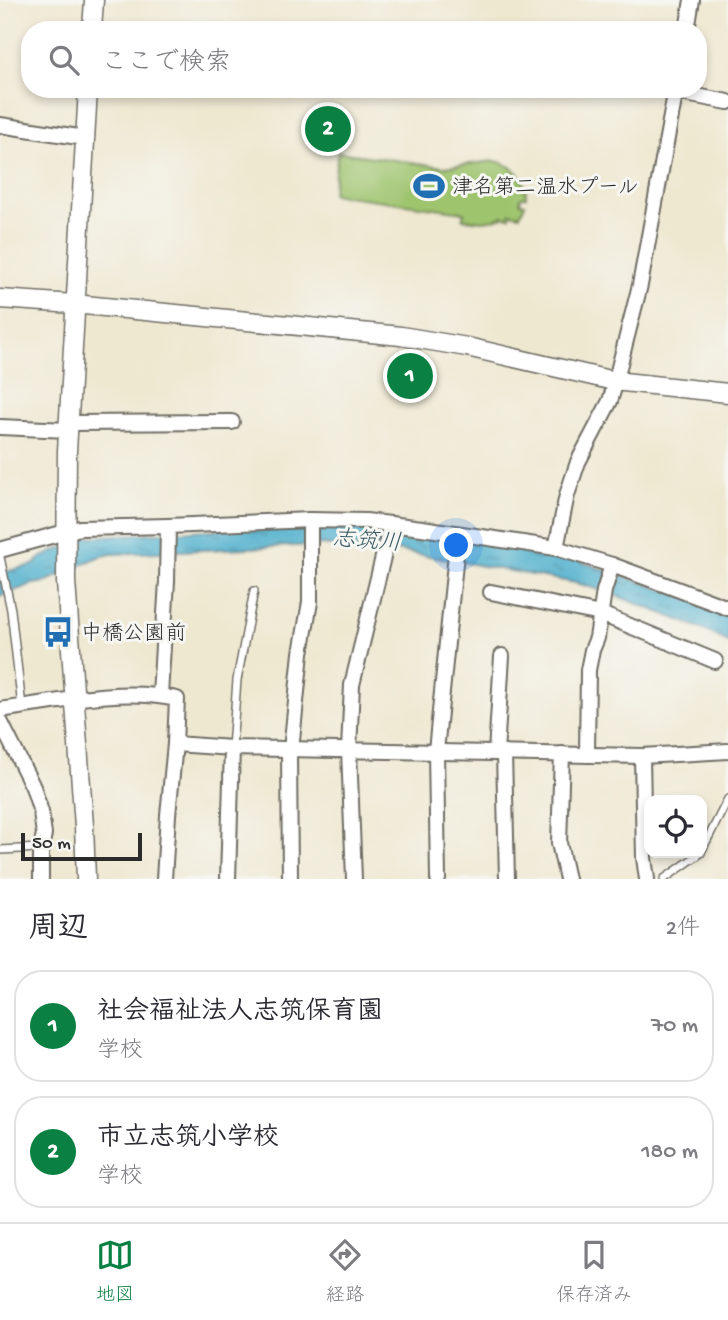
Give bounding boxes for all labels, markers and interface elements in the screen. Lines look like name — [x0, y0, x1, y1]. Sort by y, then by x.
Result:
search box — [21, 21, 707, 98]
icon: search — [45, 41, 83, 79]
text: ここで検索 — [101, 49, 231, 80]
pin: 2 — [305, 103, 351, 155]
sports icon: 津名第二温水プール — [412, 169, 446, 203]
place label: 津名第二温水プール — [452, 176, 638, 202]
pin: 1 — [387, 350, 433, 402]
water label: 志筑川 — [331, 526, 402, 558]
your location — [439, 528, 473, 562]
bus stop icon: 中橋公園前 — [41, 615, 75, 649]
place label: 中橋公園前 — [81, 621, 186, 648]
map controls — [644, 795, 707, 858]
button: locate — [644, 795, 707, 858]
scale bar — [21, 830, 142, 862]
text: 50 m — [32, 833, 71, 856]
text: 周辺 — [28, 913, 88, 948]
text: 2件 — [666, 916, 700, 943]
text: 社会福祉法人志筑保育園 — [97, 998, 383, 1029]
text: 1 — [48, 1013, 58, 1040]
text: 70 m — [651, 1013, 698, 1040]
text: 学校 — [97, 1038, 143, 1065]
text: 市立志筑小学校 — [97, 1124, 279, 1155]
text: 2 — [47, 1139, 59, 1166]
text: 180 m — [641, 1139, 698, 1166]
text: 学校 — [97, 1164, 143, 1191]
tab: 地図 — [96, 1236, 134, 1308]
tab: 経路 — [326, 1236, 364, 1308]
tab: 保存済み — [556, 1236, 632, 1308]

